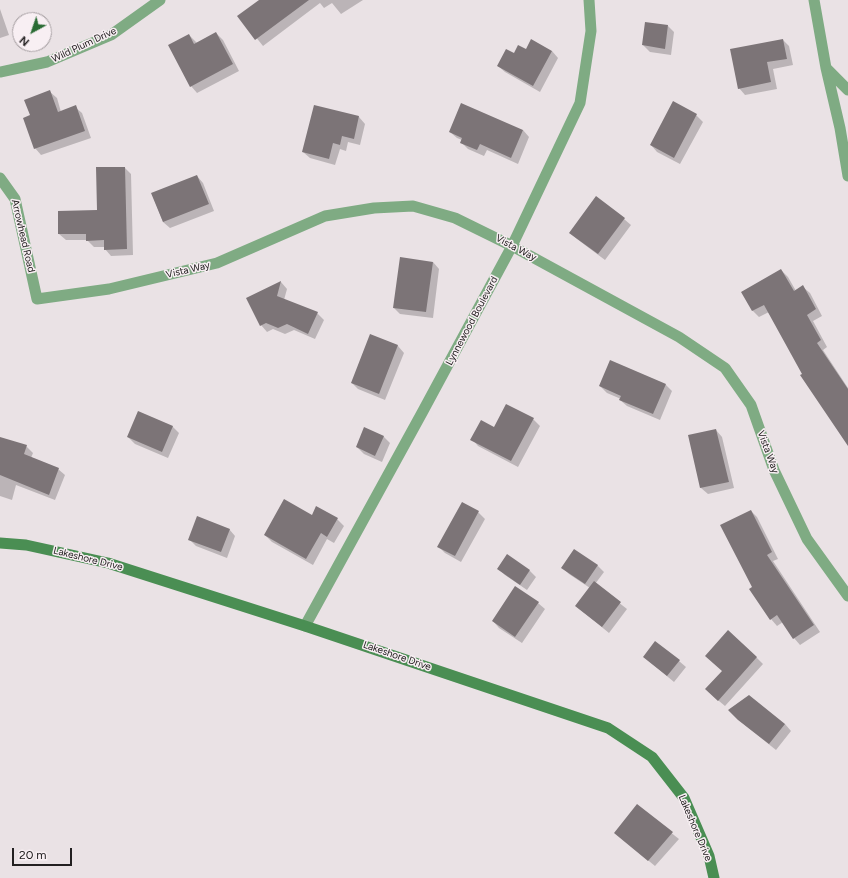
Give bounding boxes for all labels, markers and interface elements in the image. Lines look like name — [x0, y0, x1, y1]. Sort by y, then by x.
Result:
north arrow — [12, 12, 52, 52]
street label: Wild Plum Drive — [50, 25, 118, 65]
text: N — [17, 33, 32, 49]
street label: Arrowhead Road — [9, 198, 37, 274]
street label: Vista Way — [493, 232, 539, 264]
street label: Vista Way — [165, 259, 211, 281]
street label: Lynnewood Boulevard — [443, 274, 501, 368]
street label: Vista Way — [755, 429, 781, 475]
street label: Lakeshore Drive — [52, 545, 124, 573]
street label: Lakeshore Drive — [361, 639, 433, 673]
street label: Lakeshore Drive — [676, 793, 714, 863]
scale bar — [14, 840, 74, 866]
text: 20 m — [19, 848, 47, 862]

